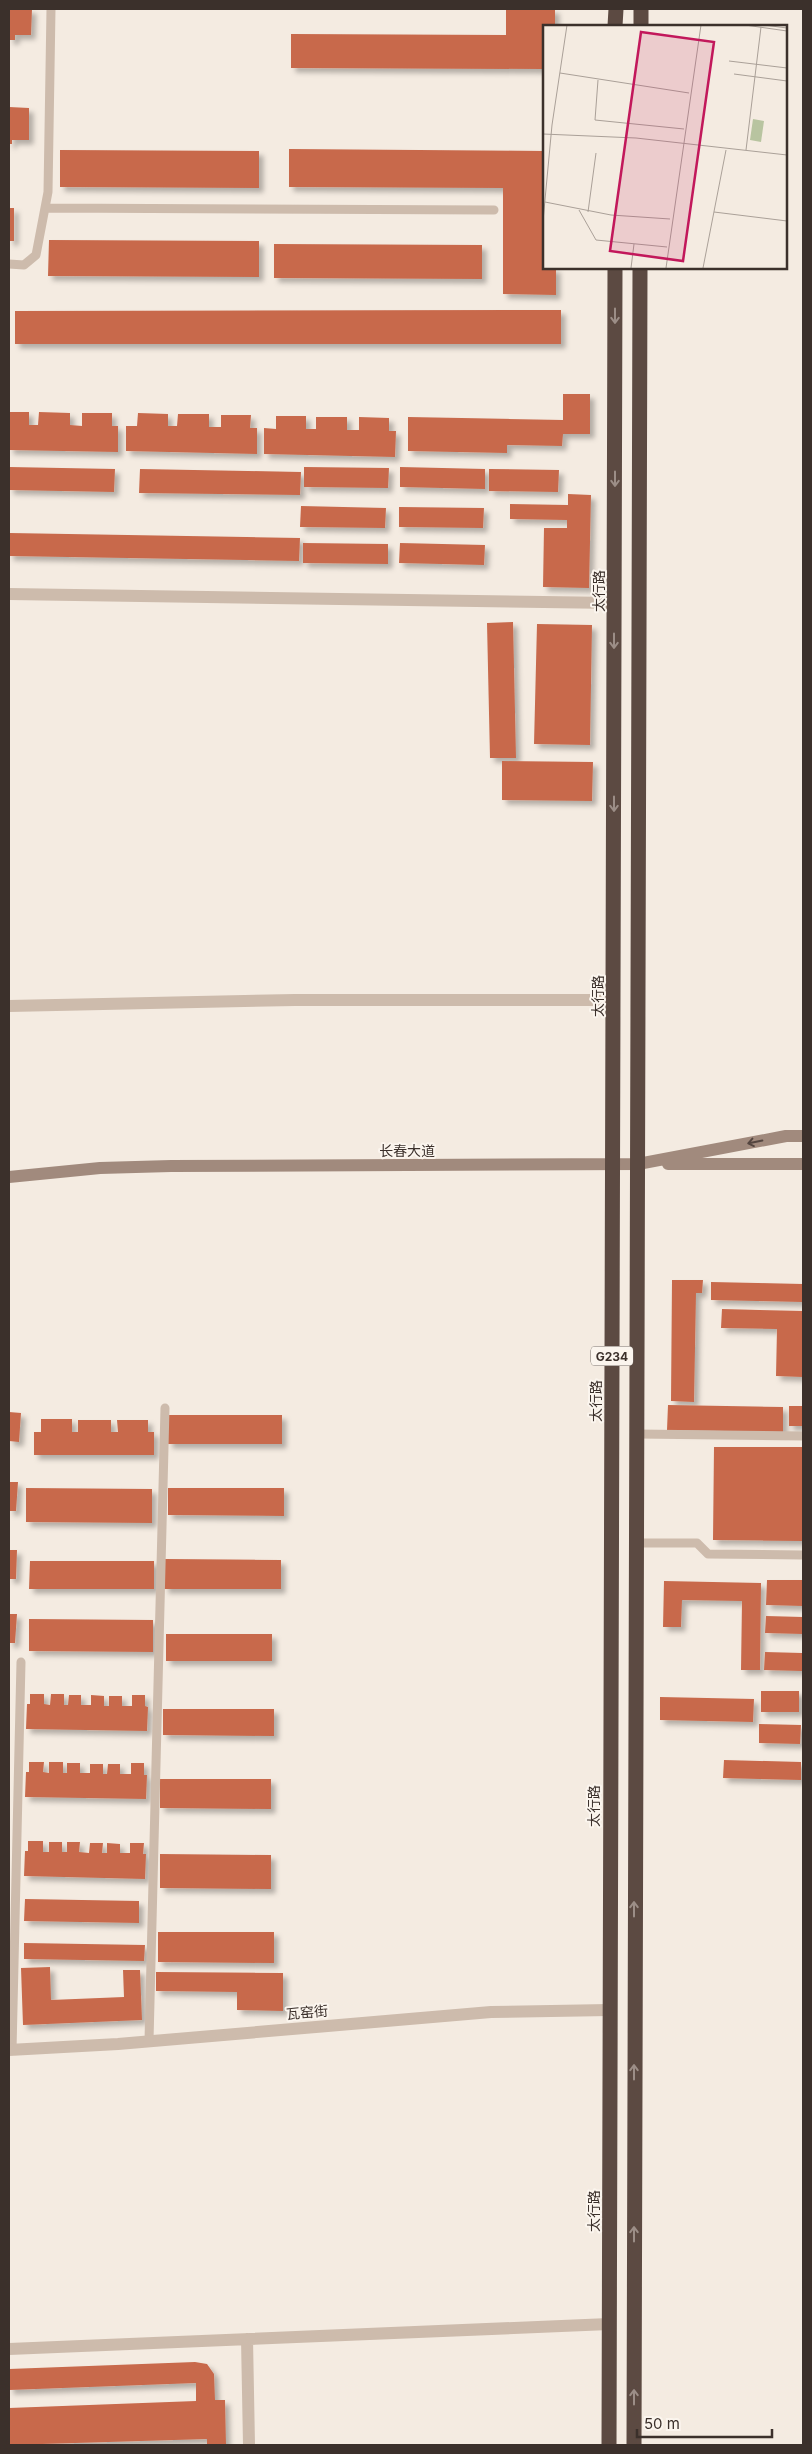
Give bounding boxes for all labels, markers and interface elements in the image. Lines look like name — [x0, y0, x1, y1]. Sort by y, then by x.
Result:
inset map — [543, 25, 787, 269]
one-way arrow — [610, 308, 620, 324]
one-way arrow — [610, 470, 620, 486]
street label: 太行路 — [590, 570, 607, 612]
one-way arrow — [609, 632, 619, 649]
one-way arrow — [609, 795, 619, 811]
street label: 太行路 — [589, 975, 606, 1017]
one-way arrow — [747, 1137, 763, 1147]
street label: 长春大道 — [379, 1142, 435, 1159]
road number: G234 — [591, 1346, 633, 1365]
street label: 太行路 — [587, 1380, 604, 1422]
street label: 太行路 — [585, 1785, 602, 1827]
one-way arrow — [629, 1901, 639, 1918]
street label: 瓦窑街 — [285, 2002, 329, 2022]
one-way arrow — [629, 2064, 639, 2080]
street label: 太行路 — [585, 2190, 602, 2232]
one-way arrow — [629, 2226, 639, 2242]
one-way arrow — [629, 2389, 639, 2405]
scale bar — [637, 2406, 772, 2438]
text: 50 m — [644, 2414, 680, 2433]

